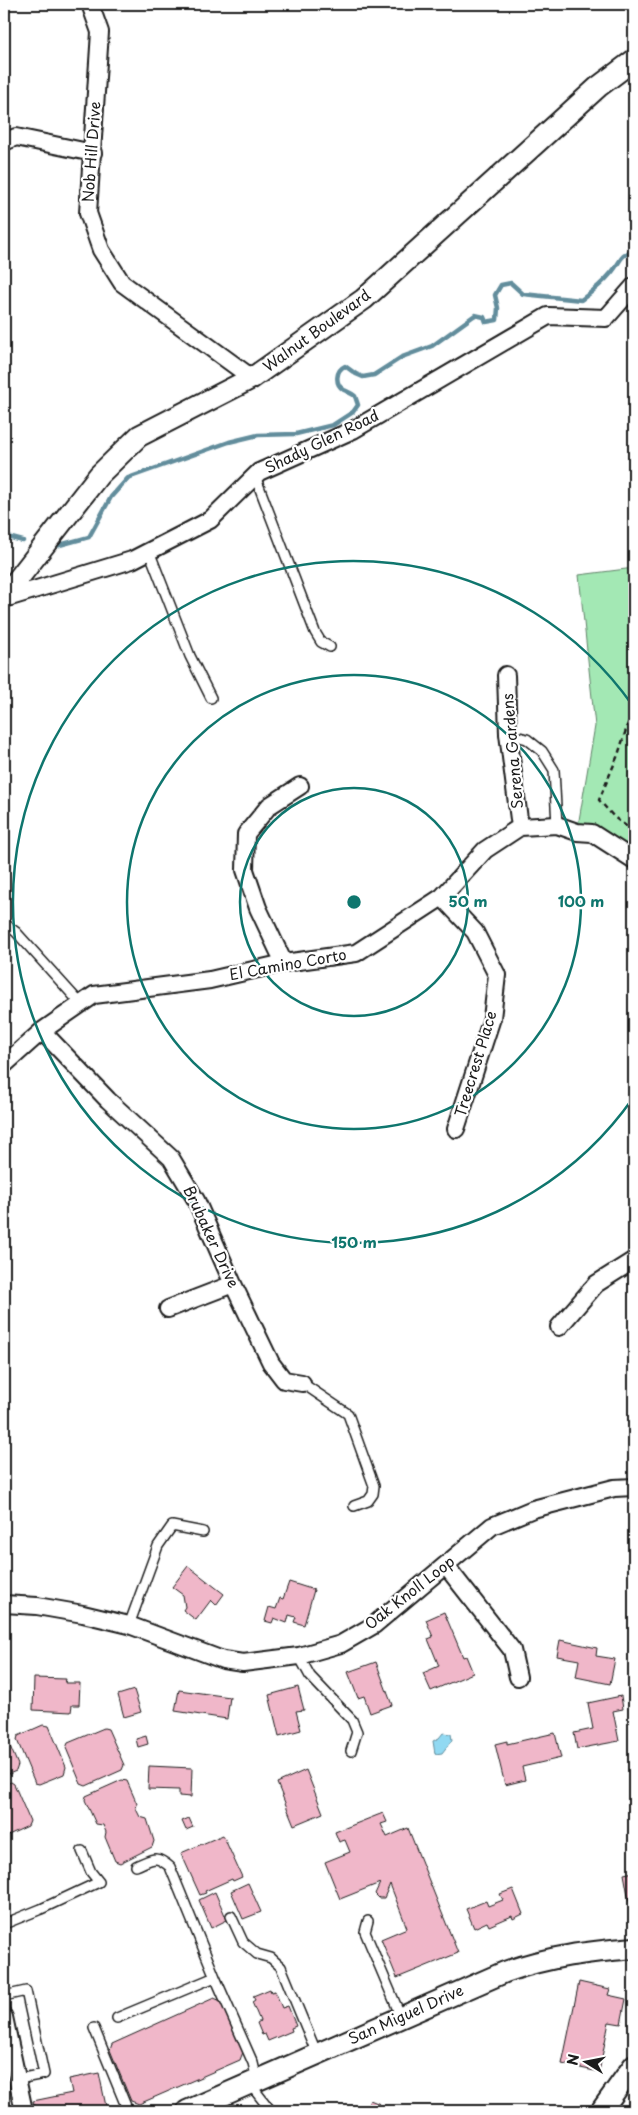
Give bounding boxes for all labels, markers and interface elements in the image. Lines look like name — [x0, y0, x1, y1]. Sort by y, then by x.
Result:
street label: Nob Hill Drive — [75, 101, 106, 203]
street label: Walnut Boulevard — [258, 283, 375, 377]
street label: Shady Glen Road — [260, 403, 382, 478]
street label: Serena Gardens — [495, 692, 528, 810]
text: 50 m — [449, 889, 487, 912]
text: 100 m — [558, 889, 604, 912]
centre of rings — [345, 893, 363, 911]
street label: El Camino Corto — [227, 942, 348, 985]
street label: Treecrest Place — [448, 1008, 502, 1119]
street label: Brubaker Drive — [179, 1181, 246, 1291]
text: 150 m — [331, 1230, 377, 1253]
street label: Oak Knoll Loop — [359, 1549, 459, 1634]
street label: San Miguel Drive — [344, 1978, 467, 2049]
north arrow — [560, 2038, 610, 2088]
text: N — [561, 2052, 584, 2067]

